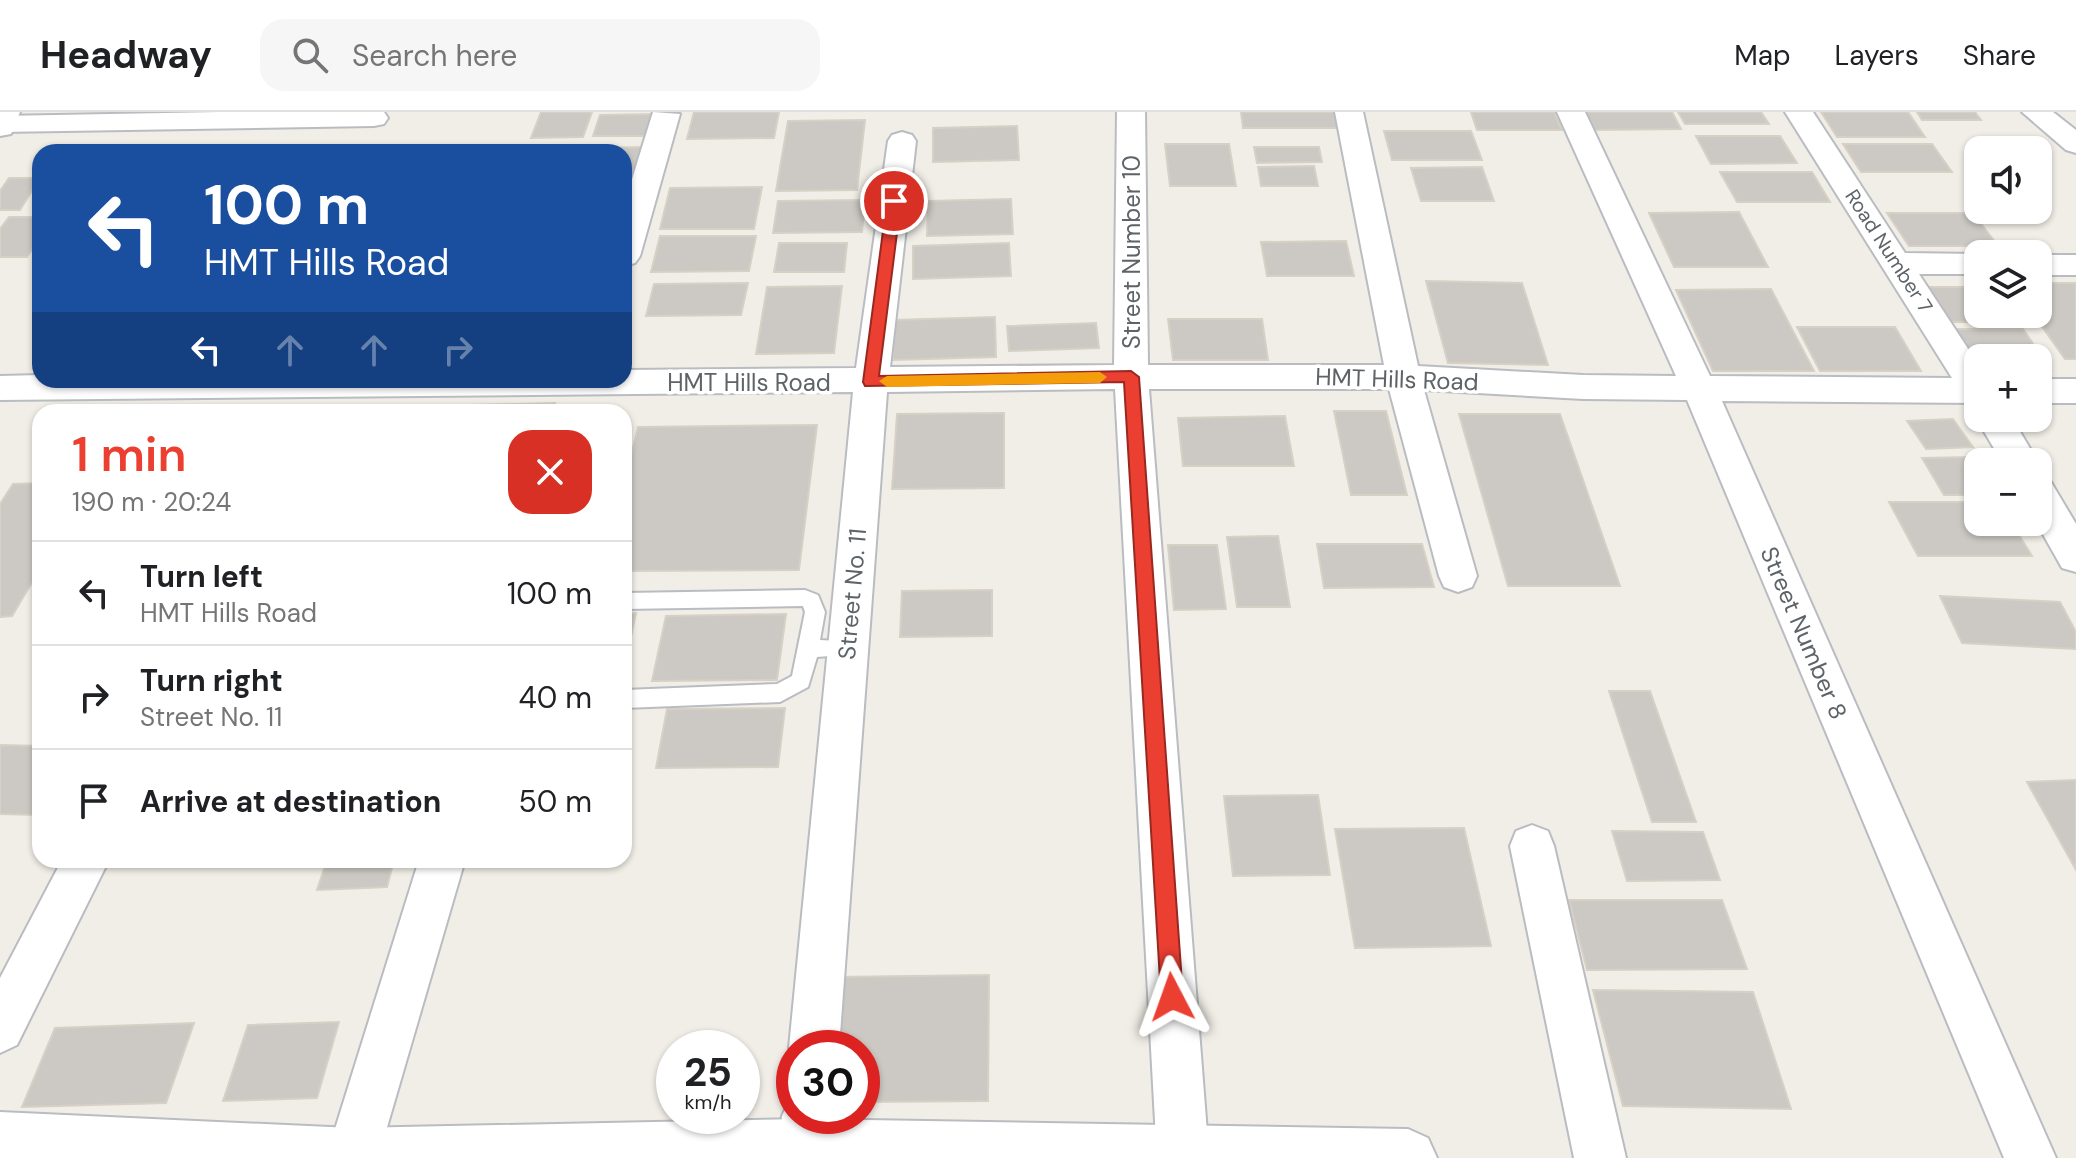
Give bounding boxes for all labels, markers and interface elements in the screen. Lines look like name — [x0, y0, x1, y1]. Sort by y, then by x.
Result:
search box — [260, 19, 820, 91]
text: Headway — [40, 30, 212, 80]
icon: search — [288, 33, 332, 77]
text: Search here — [352, 36, 517, 75]
text: Map — [1734, 37, 1791, 74]
text: Layers — [1835, 37, 1919, 74]
text: Share — [1963, 37, 2036, 74]
map controls — [1964, 136, 2052, 536]
button: sound — [1964, 136, 2052, 224]
street label: Street Number 10 — [1116, 155, 1147, 349]
pin — [860, 167, 928, 235]
text: 100 m — [204, 168, 369, 241]
icon: left — [72, 176, 176, 280]
icon: arrive — [872, 179, 916, 223]
street label: Road Number 7 — [1839, 184, 1939, 318]
text: HMT Hills Road — [204, 239, 449, 286]
button: layers — [1964, 240, 2052, 328]
icon: left — [184, 328, 228, 372]
icon: ahead — [268, 328, 312, 372]
icon: ahead — [352, 328, 396, 372]
icon: right — [436, 328, 480, 372]
button: + — [1964, 344, 2052, 432]
street label: HMT Hills Road — [1315, 361, 1479, 397]
street label: HMT Hills Road — [667, 367, 831, 398]
text: 1 min — [72, 423, 187, 486]
button: close — [508, 430, 592, 514]
button: − — [1964, 448, 2052, 536]
text: 190 m · 20:24 — [72, 485, 231, 519]
street label: Street No. 11 — [831, 527, 873, 661]
street label: Street Number 8 — [1754, 542, 1854, 724]
text: Turn left — [140, 557, 263, 596]
icon: left — [72, 571, 116, 615]
text: 100 m — [507, 574, 592, 613]
text: HMT Hills Road — [140, 596, 317, 630]
text: Turn right — [140, 661, 283, 700]
icon: right — [72, 675, 116, 719]
text: 40 m — [519, 678, 592, 717]
text: Street No. 11 — [140, 700, 282, 734]
icon: arrive — [72, 779, 116, 823]
text: Arrive at destination — [140, 782, 441, 821]
text: 50 m — [518, 782, 592, 821]
position arrow — [1130, 955, 1214, 1039]
speed limit sign: 30 — [776, 1030, 880, 1134]
text: 25 — [684, 1046, 732, 1098]
text: km/h — [684, 1089, 732, 1115]

